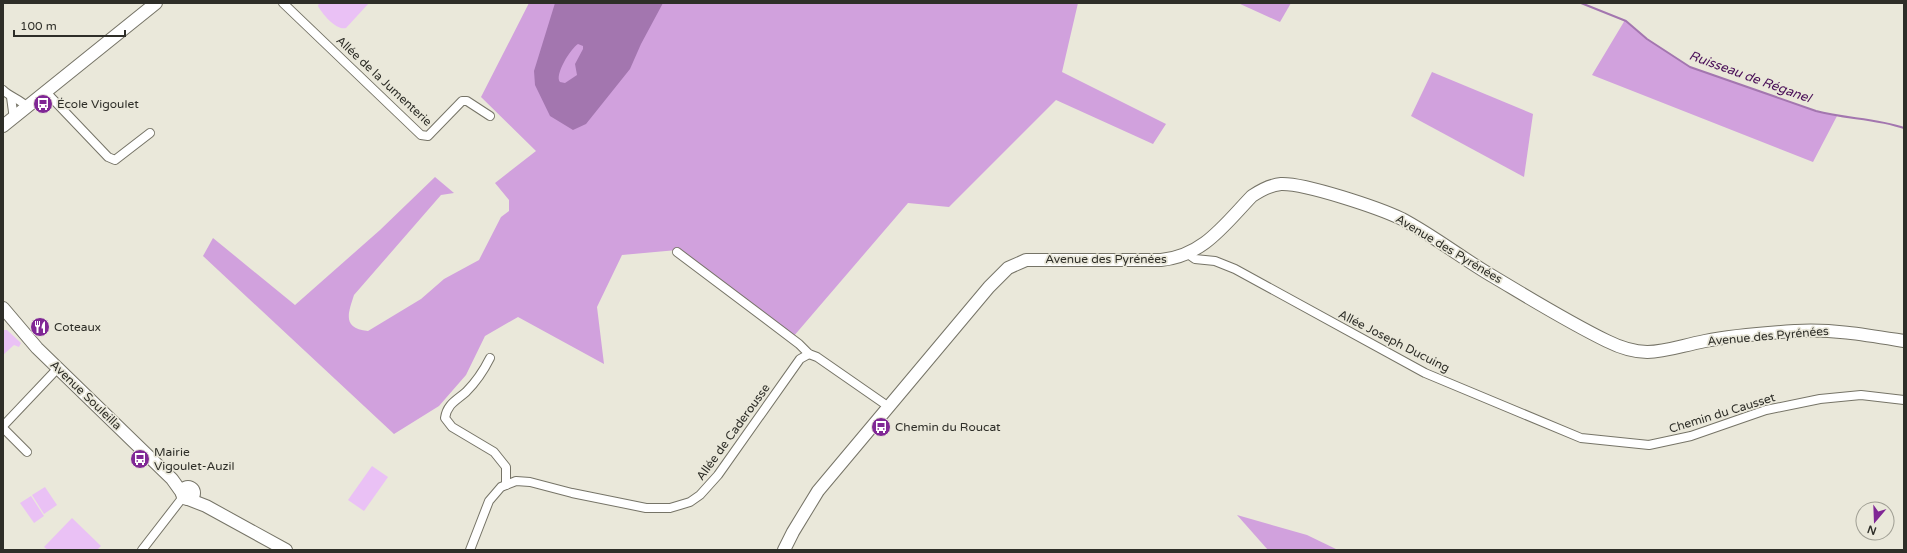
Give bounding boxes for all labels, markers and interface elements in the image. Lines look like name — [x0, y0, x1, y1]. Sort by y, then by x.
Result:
scale bar — [14, 12, 125, 38]
text: 100 m — [20, 19, 57, 33]
street label: Allée de la Jumenterie — [333, 33, 435, 129]
water label: Ruisseau de Réganel — [1687, 48, 1815, 107]
bus stop icon: École Vigoulet — [32, 93, 54, 115]
place label: École Vigoulet — [57, 97, 139, 111]
street label: Avenue des Pyrénées — [1393, 212, 1505, 286]
street label: Avenue des Pyrénées — [1045, 252, 1167, 266]
street label: Allée Joseph Ducuing — [1336, 307, 1452, 375]
restaurant icon: Coteaux — [29, 316, 51, 338]
place label: Coteaux — [54, 320, 101, 334]
street label: Avenue des Pyrénées — [1707, 324, 1829, 348]
street label: Avenue Souleilla — [47, 357, 125, 433]
street label: Allée de Caderousse — [693, 381, 773, 483]
street label: Chemin du Causset — [1667, 390, 1777, 436]
bus stop icon: Chemin du Roucat — [870, 416, 892, 438]
place label: Chemin du Roucat — [895, 420, 1001, 434]
place label: Mairie Vigoulet-Auzil — [154, 445, 235, 473]
bus stop icon: Mairie Vigoulet-Auzil — [129, 448, 151, 470]
north arrow — [1855, 501, 1895, 541]
text: N — [1866, 522, 1878, 538]

